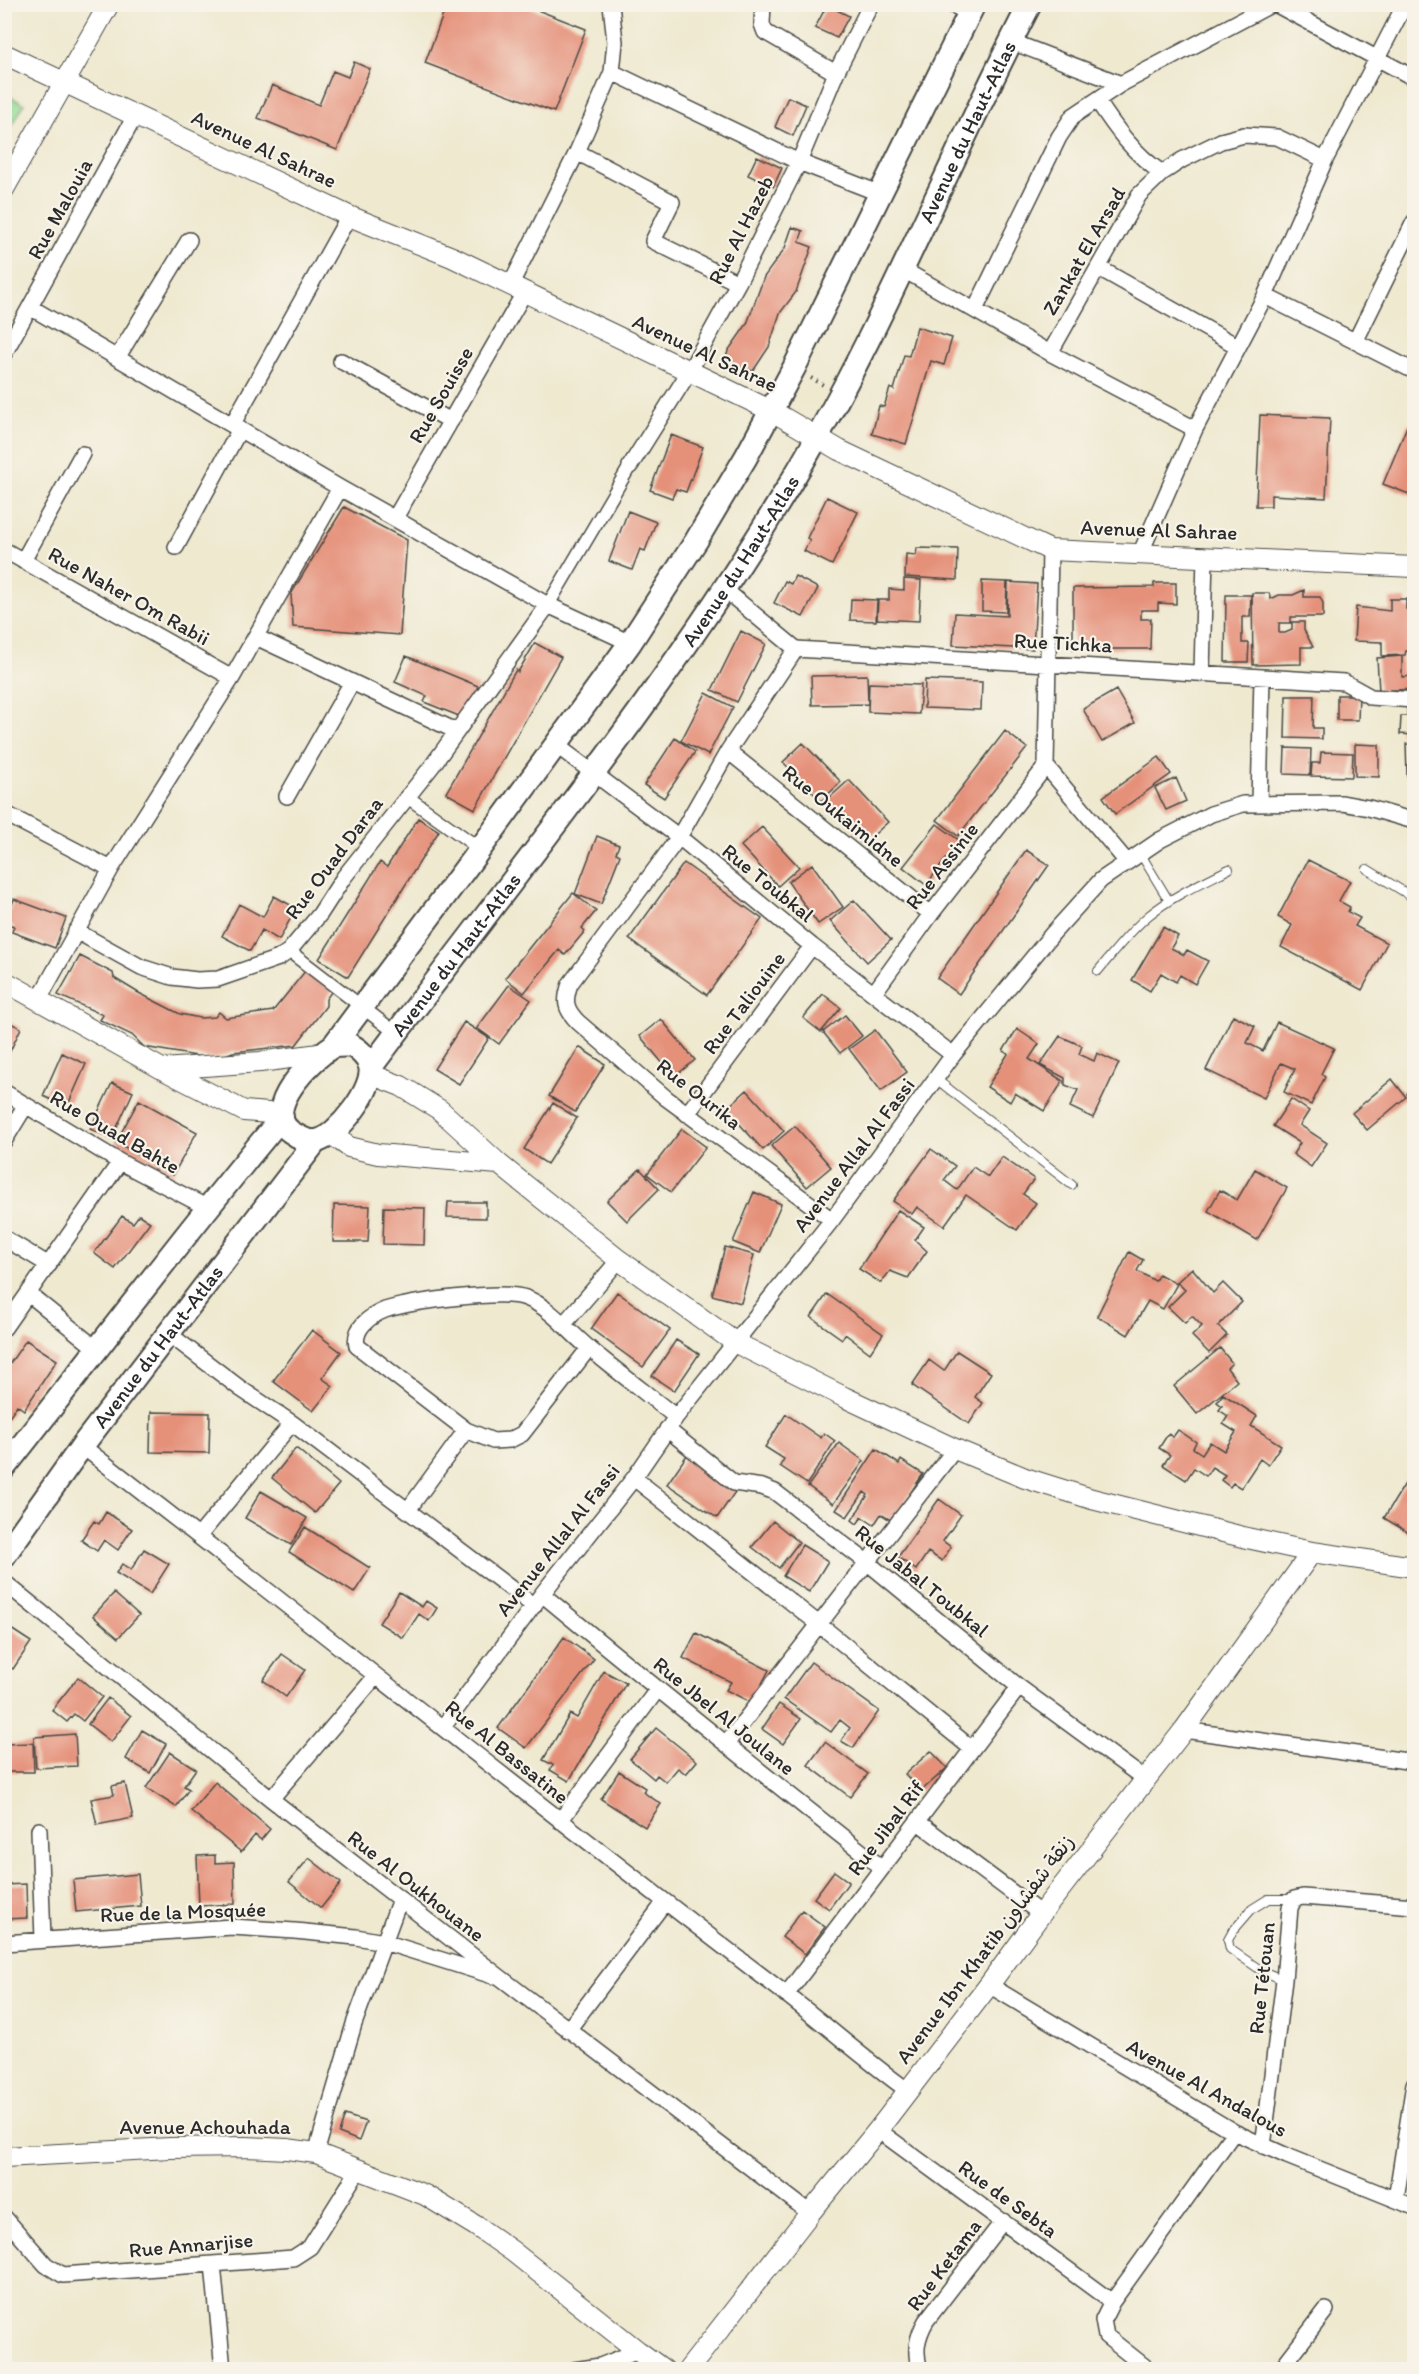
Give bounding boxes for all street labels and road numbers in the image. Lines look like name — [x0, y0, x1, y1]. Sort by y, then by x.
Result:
street label: Avenue du Haut-Atlas — [913, 36, 1021, 227]
street label: Avenue Al Sahrae — [188, 104, 341, 193]
street label: Rue Malouia — [22, 154, 97, 263]
street label: Rue Al Hazeb — [702, 171, 779, 289]
street label: Zankat El Arsad — [1037, 182, 1131, 319]
street label: Avenue Al Sahrae — [629, 308, 782, 397]
street label: Rue Souisse — [403, 342, 478, 447]
street label: Avenue du Haut-Atlas — [676, 470, 804, 651]
street label: Avenue Al Sahrae — [1080, 514, 1238, 545]
street label: Rue Naher Om Rabii — [44, 541, 214, 650]
street label: Rue Tichka — [1013, 627, 1113, 658]
street label: Rue Oukaimidne — [778, 759, 909, 872]
street label: Rue Ouad Daraa — [279, 791, 388, 924]
street label: Rue Assinie — [900, 817, 983, 914]
street label: Rue Toubkal — [717, 838, 819, 927]
street label: Avenue du Haut-Atlas — [386, 868, 526, 1041]
street label: Rue Taliouine — [697, 946, 790, 1059]
street label: Rue Ourika — [652, 1053, 747, 1134]
street label: Avenue Allal Al Fassi — [787, 1073, 920, 1237]
street label: Rue Ouad Bahte — [46, 1084, 185, 1179]
street label: Avenue du Haut-Atlas — [87, 1260, 228, 1433]
street label: Avenue Allal Al Fassi — [490, 1459, 625, 1621]
street label: Rue Jabal Toubkal — [850, 1519, 994, 1642]
street label: Rue Jbel Al Joulane — [649, 1651, 800, 1780]
street label: Rue Al Bassatine — [440, 1694, 574, 1809]
street label: Rue Jibal Rif — [842, 1775, 930, 1880]
street label: Rue Al Oukhouane — [343, 1824, 490, 1947]
street label: Avenue Ibn Khatib زنقة شفشاون — [890, 1829, 1079, 2068]
street label: Rue de la Mosquée — [100, 1896, 266, 1927]
street label: Rue Tétouan — [1243, 1921, 1280, 2035]
street label: Avenue Al Andalous — [1123, 2033, 1292, 2142]
street label: Avenue Achouhada — [119, 2114, 291, 2139]
street label: Rue de Sebta — [954, 2154, 1063, 2243]
street label: Rue Ketama — [901, 2214, 986, 2315]
street label: Rue Annarjise — [128, 2227, 254, 2262]

